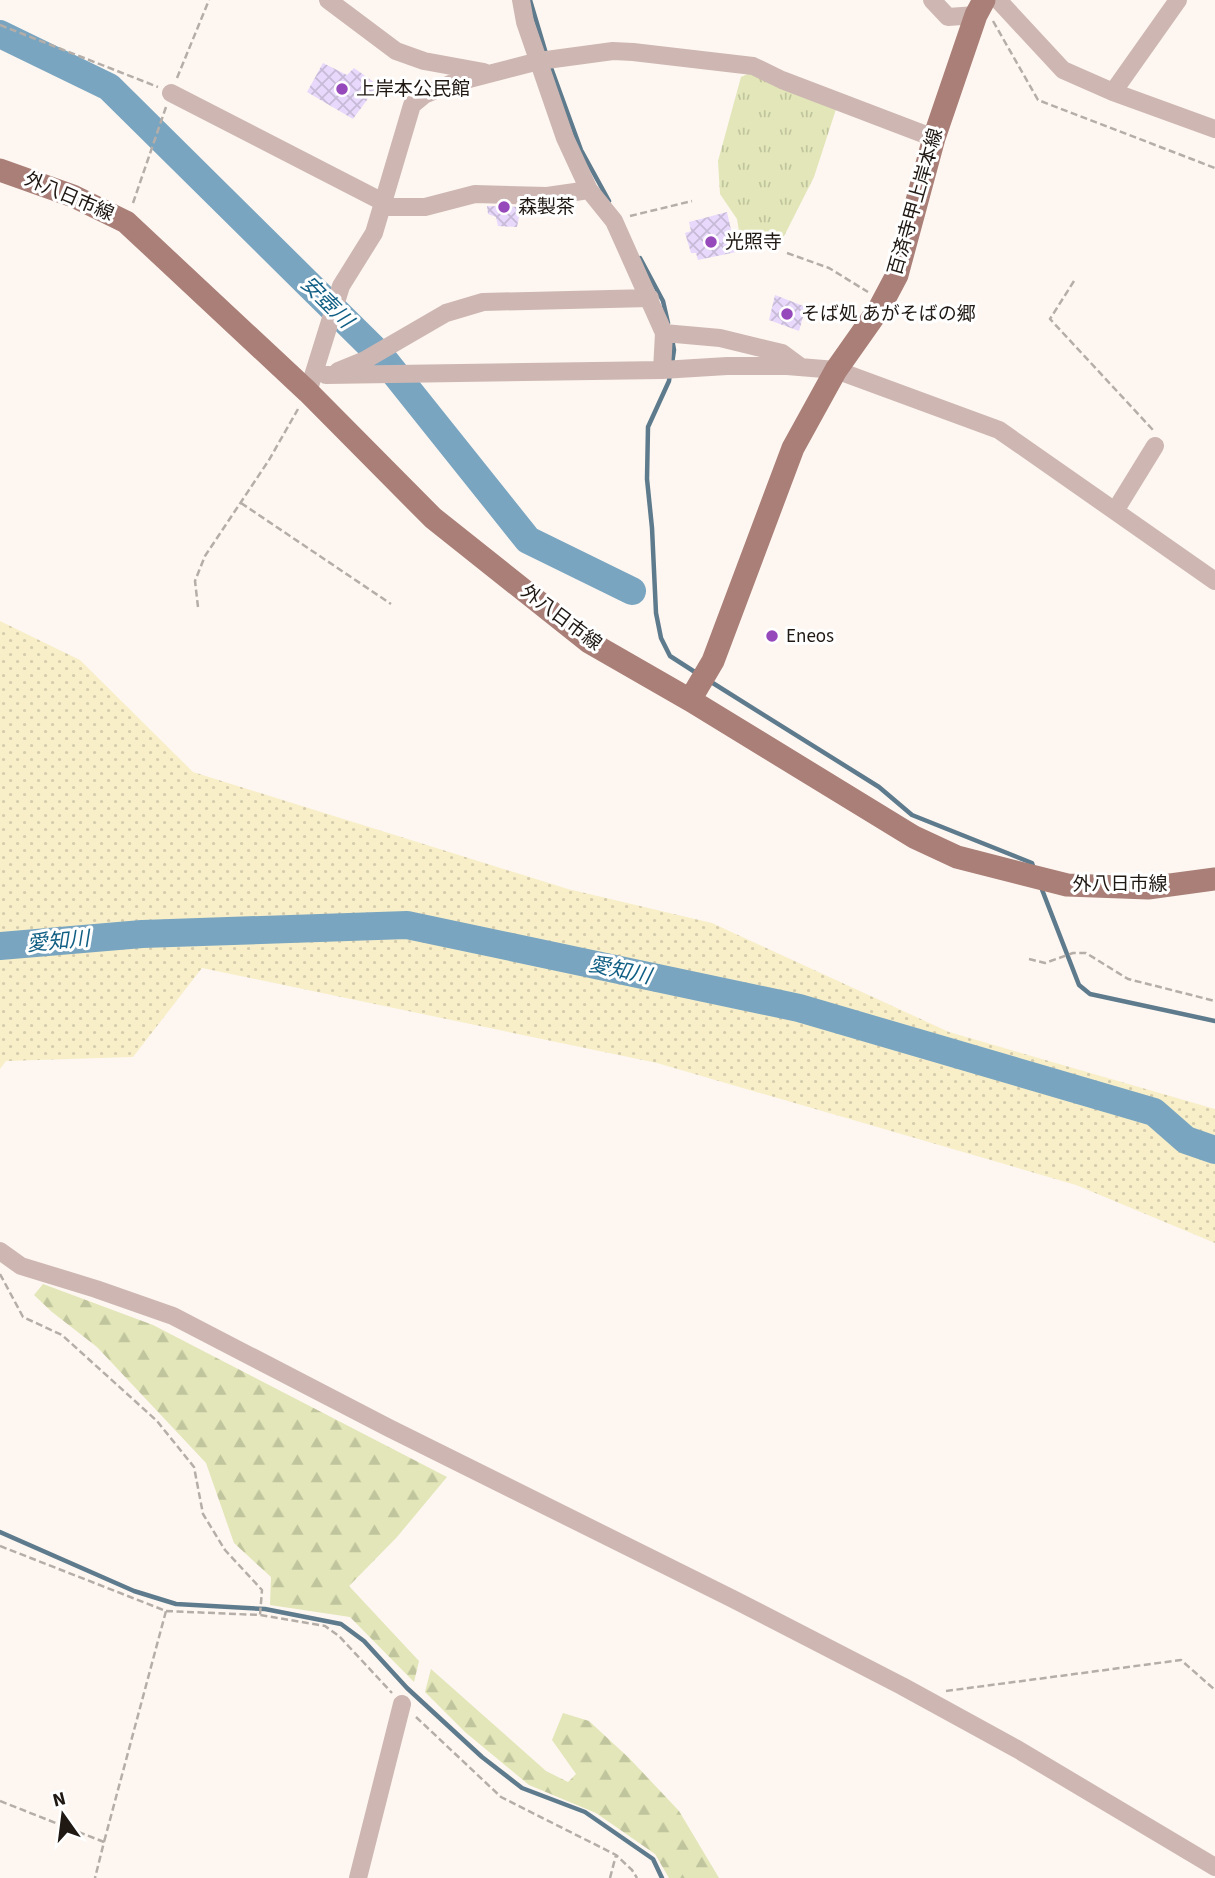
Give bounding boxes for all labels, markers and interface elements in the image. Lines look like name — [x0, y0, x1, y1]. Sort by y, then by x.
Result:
place label: 上岸本公民館 — [356, 76, 470, 103]
marker: 上岸本公民館 — [334, 81, 350, 97]
street label: 百済寺甲上岸本線 — [882, 125, 950, 279]
street label: 外八日市線 — [20, 166, 118, 228]
place label: 森製茶 — [518, 194, 575, 221]
marker: 森製茶 — [496, 199, 512, 215]
place label: 光照寺 — [725, 229, 782, 256]
marker: 光照寺 — [703, 234, 719, 250]
water label: 安壺川 — [294, 269, 361, 336]
place label: そば処 あがそばの郷 — [801, 301, 976, 328]
marker: そば処 あがそばの郷 — [779, 306, 795, 322]
street label: 外八日市線 — [515, 579, 607, 657]
place label: Eneos — [786, 623, 834, 650]
marker: Eneos — [764, 628, 780, 644]
street label: 外八日市線 — [1072, 871, 1168, 898]
water label: 愛知川 — [25, 923, 93, 959]
water label: 愛知川 — [586, 949, 656, 992]
north arrow — [28, 1780, 98, 1850]
text: N — [50, 1785, 69, 1815]

